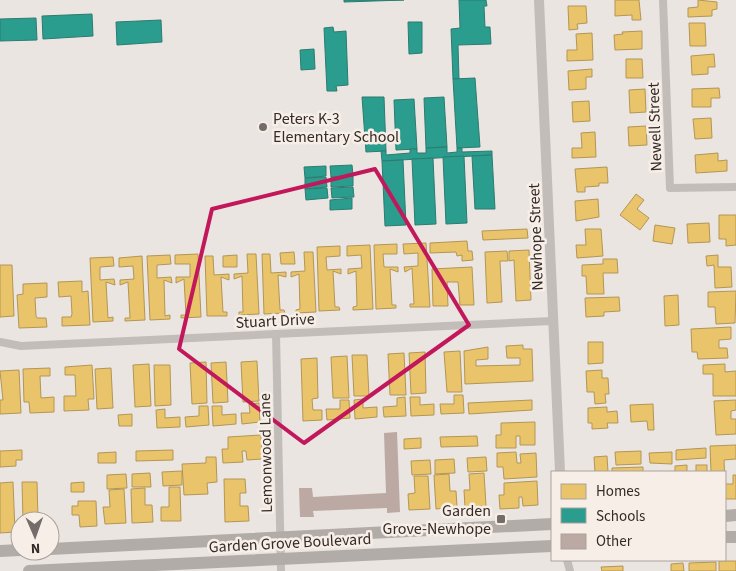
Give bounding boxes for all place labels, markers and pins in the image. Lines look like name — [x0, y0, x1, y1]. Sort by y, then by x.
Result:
place label: Peters K-3 Elementary School — [273, 108, 399, 148]
marker: Peters K-3 Elementary School — [257, 121, 269, 133]
place label: Garden Grove-Newhope — [383, 500, 491, 540]
marker: Garden Grove-Newhope — [495, 513, 507, 525]

